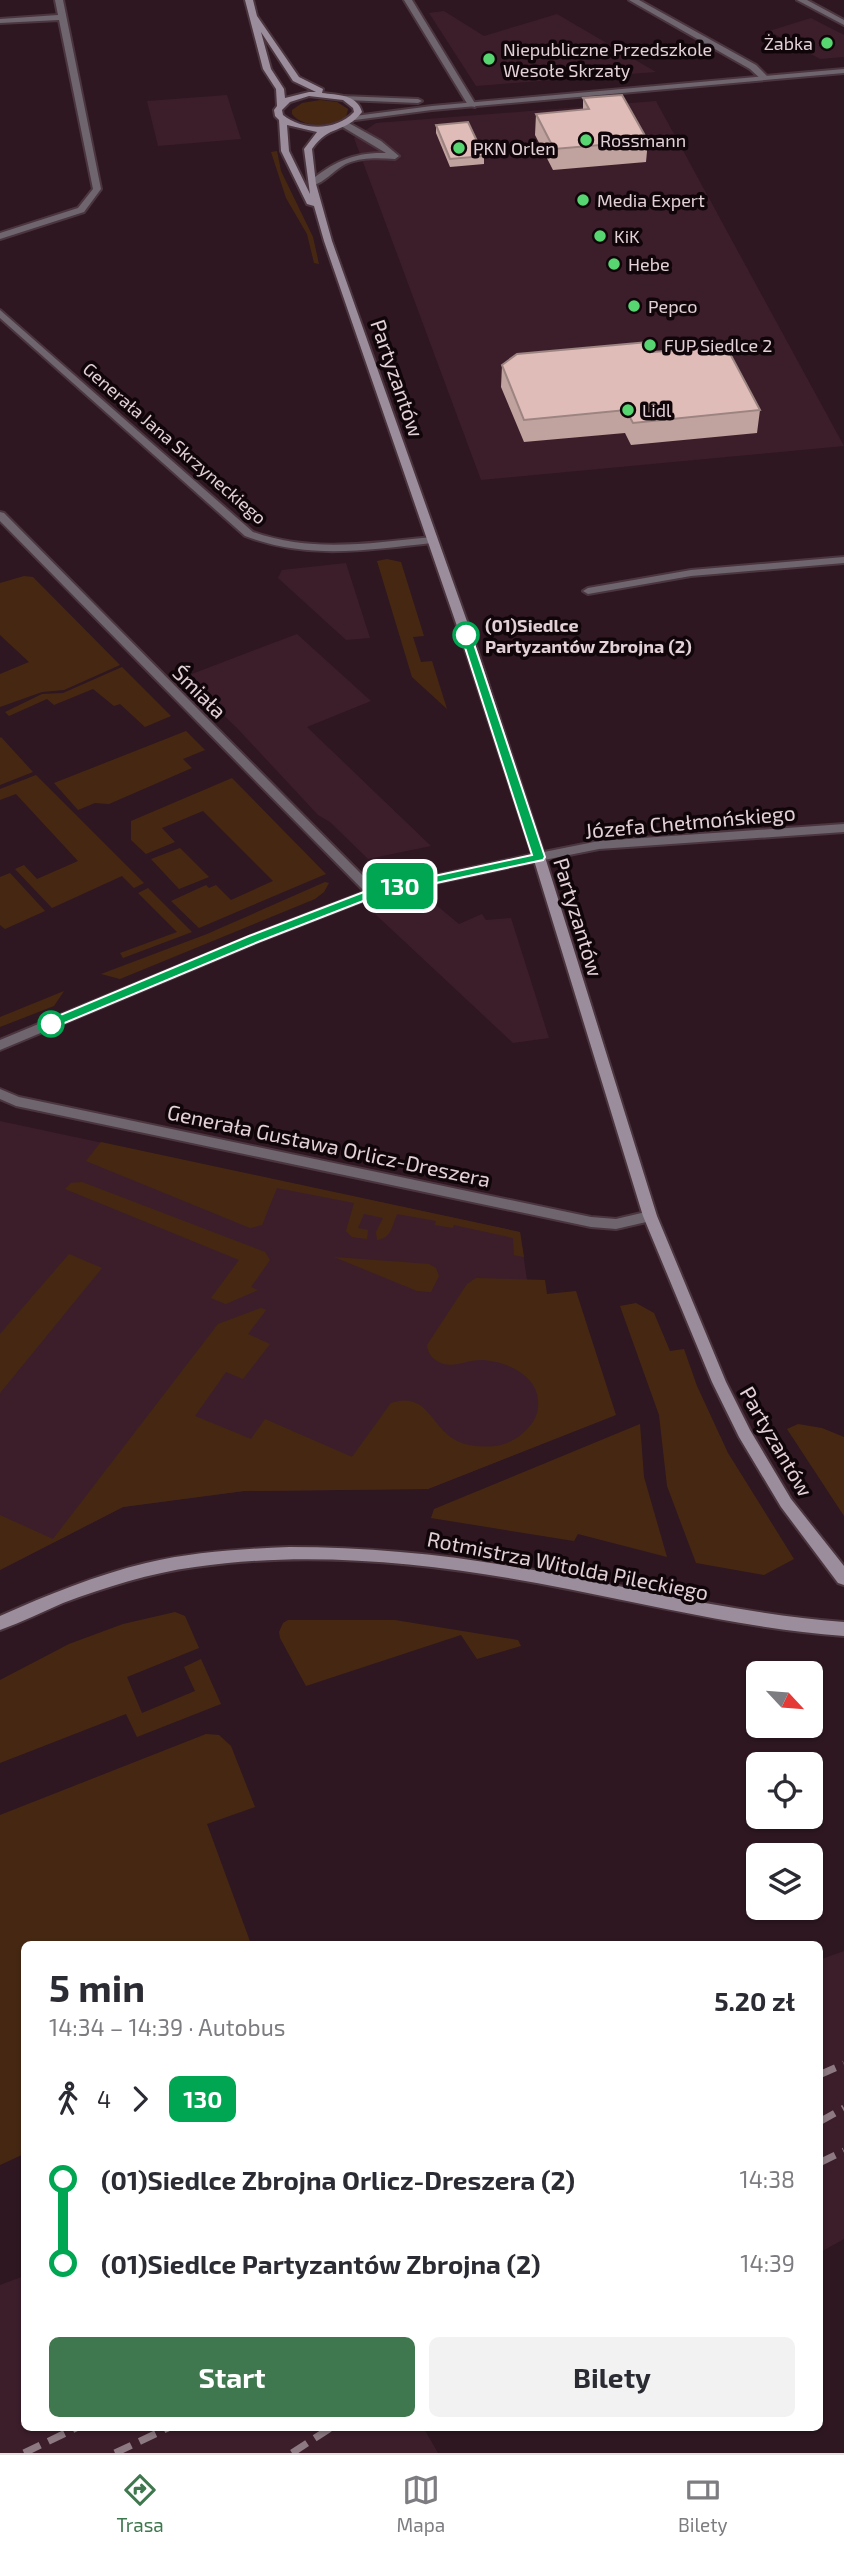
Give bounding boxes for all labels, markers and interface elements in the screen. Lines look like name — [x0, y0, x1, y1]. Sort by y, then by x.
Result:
place label: Żabka — [764, 32, 813, 54]
marker: Żabka — [819, 35, 835, 51]
place label: Niepubliczne Przedszkole Wesołe Skrzaty — [503, 38, 712, 81]
marker: Niepubliczne Przedszkole Wesołe Skrzaty — [481, 51, 497, 67]
place label: Rossmann — [600, 129, 686, 151]
marker: Rossmann — [578, 132, 594, 148]
place label: PKN Orlen — [473, 137, 556, 159]
marker: PKN Orlen — [451, 140, 467, 156]
place label: Media Expert — [597, 189, 705, 211]
marker: Media Expert — [575, 192, 591, 208]
place label: KiK — [614, 225, 640, 247]
marker: KiK — [592, 228, 608, 244]
place label: Hebe — [628, 253, 670, 275]
marker: Hebe — [606, 256, 622, 272]
place label: Pepco — [648, 295, 698, 317]
marker: Pepco — [626, 298, 642, 314]
street label: Partyzantów — [366, 316, 430, 440]
place label: FUP Siedlce 2 — [664, 334, 772, 356]
marker: FUP Siedlce 2 — [642, 337, 658, 353]
street label: Generała Jana Skrzyneckiego — [79, 357, 271, 529]
place label: Lidl — [642, 399, 672, 421]
marker: Lidl — [620, 402, 636, 418]
place label: (01)Siedlce Partyzantów Zbrojna (2) — [485, 614, 692, 657]
marker: (01)Siedlce Partyzantów Zbrojna (2) — [453, 622, 479, 648]
street label: Śmiała — [168, 659, 232, 723]
street label: Józefa Chełmońskiego — [584, 799, 796, 843]
street label: Partyzantów — [549, 855, 609, 979]
line badge: 130 — [360, 863, 440, 909]
text: 130 — [380, 871, 420, 900]
unlabelled marker — [38, 1011, 64, 1037]
street label: Generała Gustawa Orlicz-Dreszera — [165, 1099, 493, 1191]
street label: Partyzantów — [735, 1381, 819, 1501]
street label: Rotmistrza Witolda Pileckiego — [425, 1525, 711, 1605]
north arrow — [746, 1661, 822, 1738]
map controls — [746, 1661, 823, 1920]
button: locate — [746, 1752, 823, 1829]
button: layers — [746, 1843, 823, 1920]
text: 5 min — [49, 1964, 145, 2010]
text: 5.20 zł — [714, 1985, 795, 2016]
text: 14:34 – 14:39 · Autobus — [49, 2013, 286, 2041]
icon: walk — [49, 2080, 87, 2118]
icon: forward — [121, 2080, 159, 2118]
text: 130 — [183, 2084, 222, 2113]
text: 4 — [97, 2085, 111, 2113]
text: (01)Siedlce Zbrojna Orlicz-Dreszera (2) — [101, 2164, 575, 2195]
text: 14:38 — [740, 2165, 795, 2193]
text: (01)Siedlce Partyzantów Zbrojna (2) — [101, 2248, 541, 2279]
text: 14:39 — [740, 2249, 795, 2277]
button: Start — [49, 2337, 415, 2417]
button: Bilety — [429, 2337, 795, 2417]
tab: Trasa — [116, 2471, 164, 2536]
tab: Mapa — [397, 2471, 445, 2536]
tab: Bilety — [678, 2471, 728, 2536]

